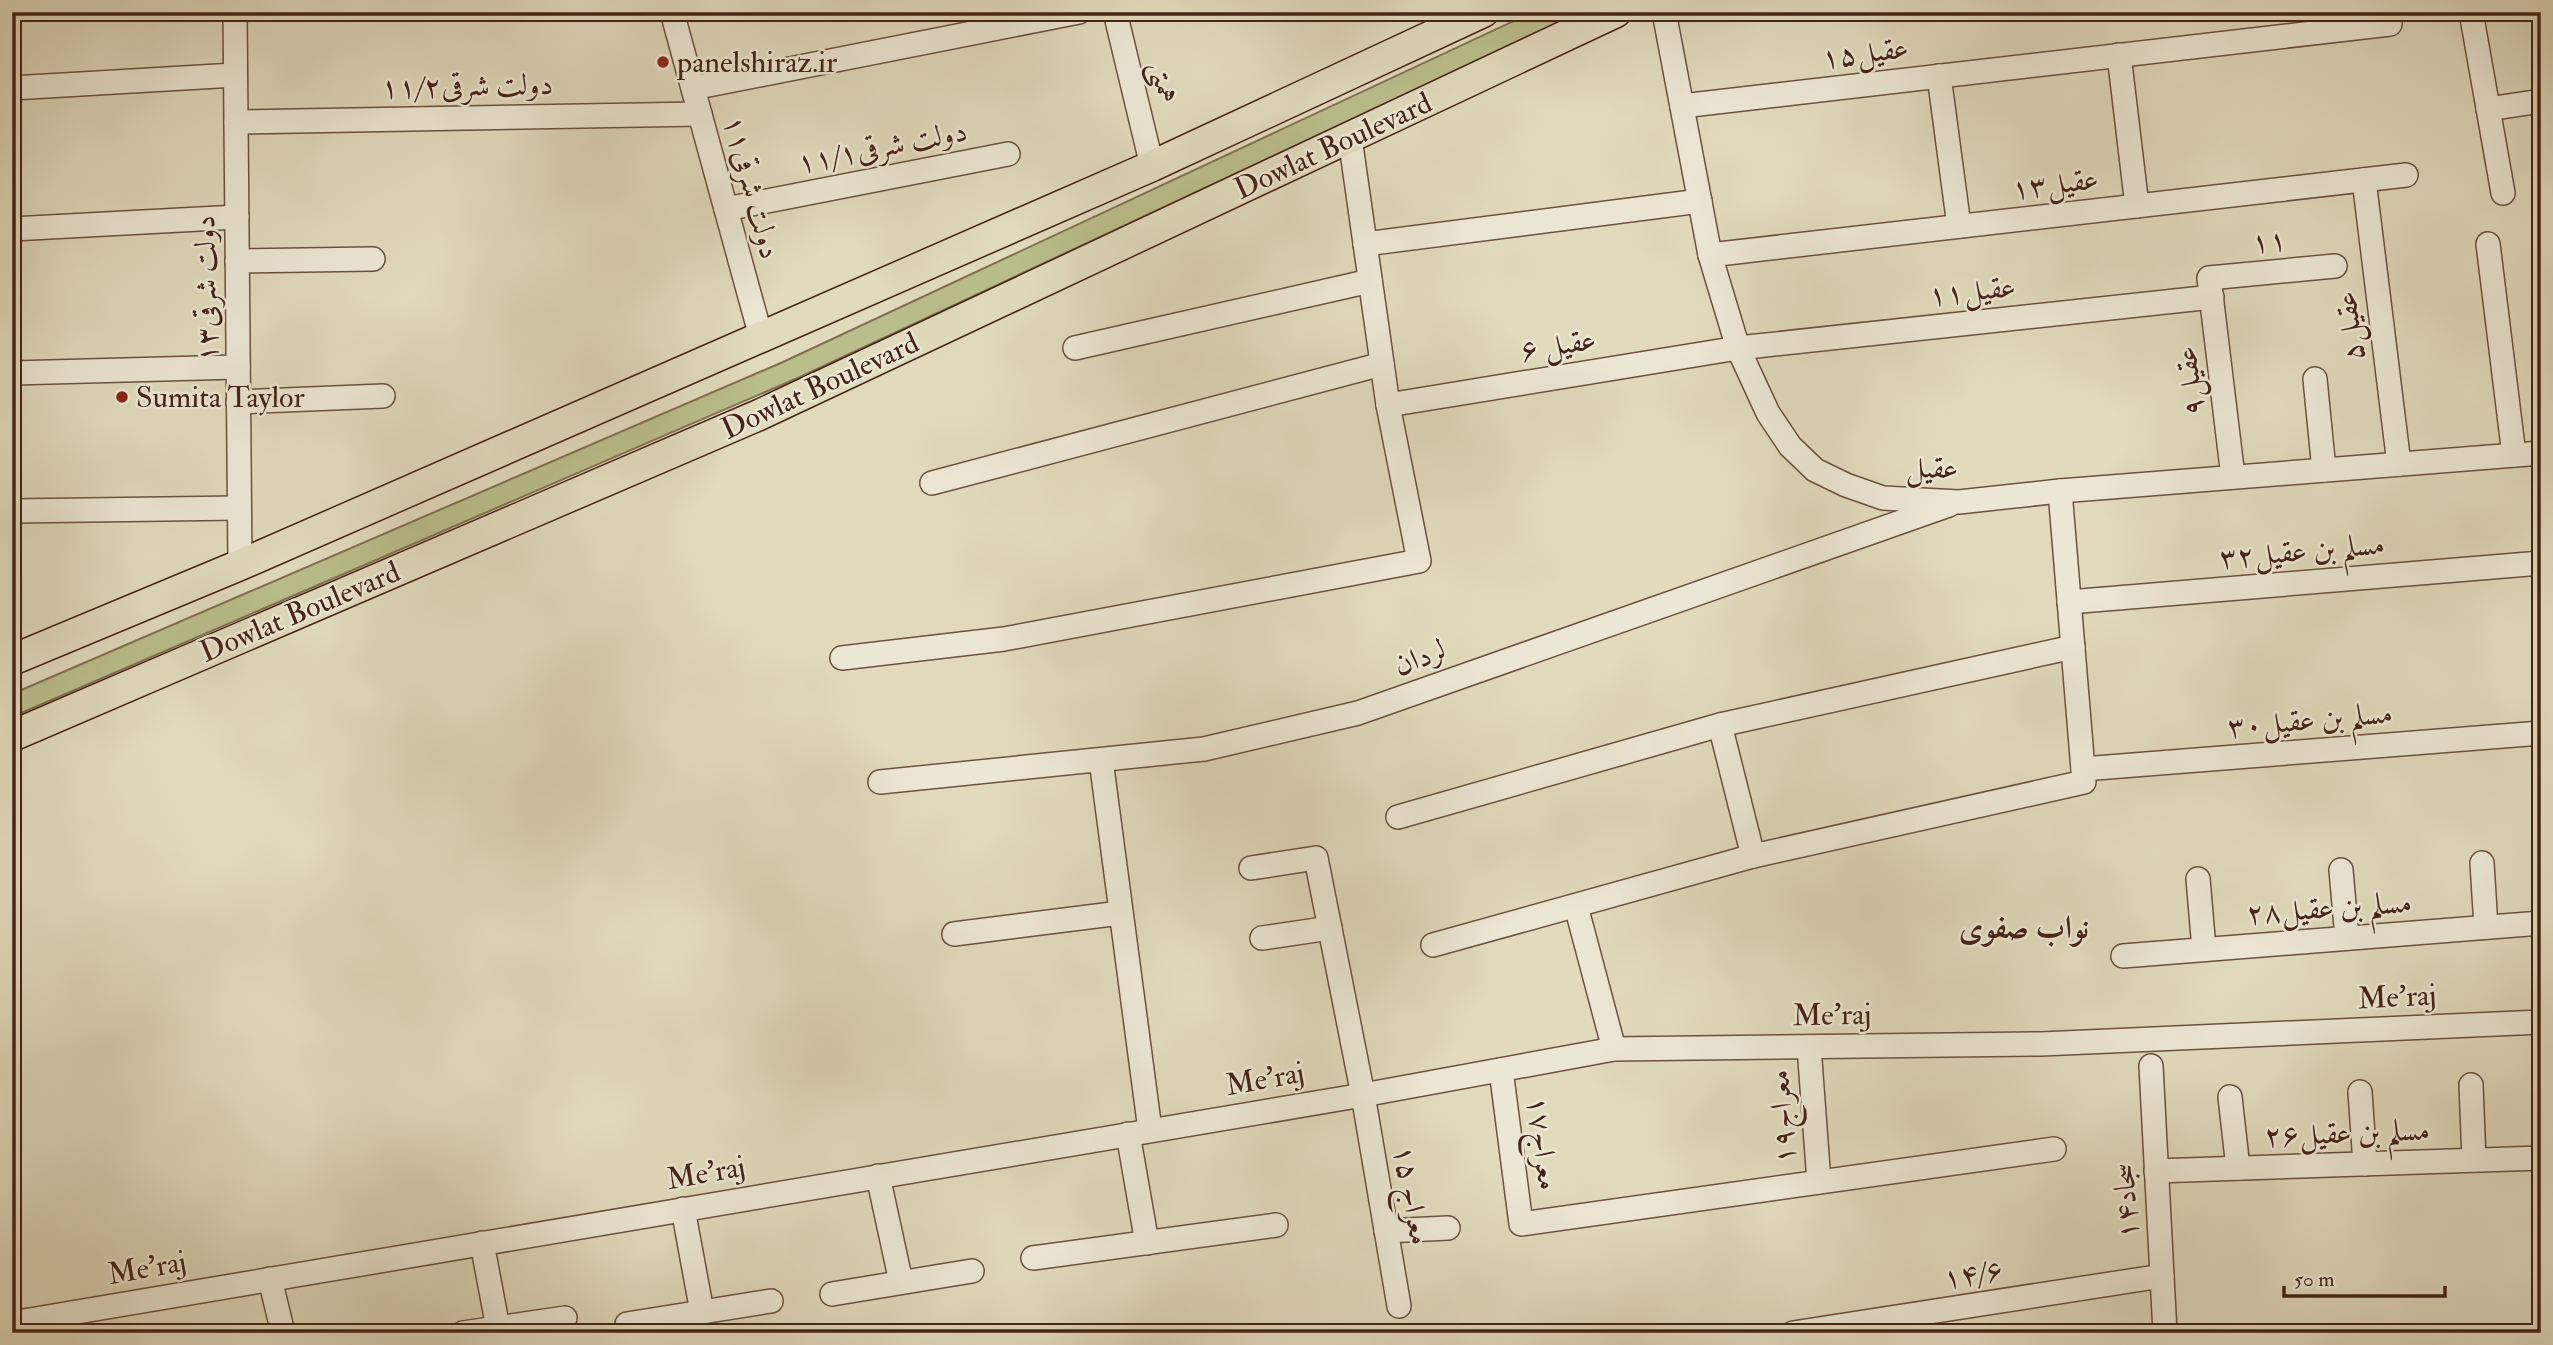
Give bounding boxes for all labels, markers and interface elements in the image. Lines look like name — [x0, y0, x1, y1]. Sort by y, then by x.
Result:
street label: عقیل۱۵ — [1819, 29, 1911, 79]
place label: panelshiraz.ir — [676, 44, 837, 81]
marker: panelshiraz.ir — [655, 54, 671, 70]
street label: همتی — [1138, 57, 1187, 108]
street label: ۱۱/۲دولت شرقی — [381, 66, 553, 107]
street label: Dowlat Boulevard — [1228, 84, 1438, 208]
street label: ۱۱دولت شرقی — [714, 111, 789, 263]
street label: ۱۱/۱دولت شرقی — [794, 112, 970, 183]
street label: عقیل۱۳ — [2009, 160, 2101, 210]
street label: ۱۳دولت شرقی — [186, 215, 227, 363]
street label: ۱۱ — [2250, 221, 2288, 261]
street label: عقیل۱۱ — [1927, 268, 2018, 316]
street label: عقیل۵ — [2327, 289, 2375, 363]
street label: عقیل ۶ — [1517, 321, 1599, 371]
street label: Dowlat Boulevard — [715, 324, 925, 448]
street label: عقیل۹ — [2167, 344, 2215, 418]
place label: Sumita Taylor — [136, 379, 305, 416]
marker: Sumita Taylor — [114, 389, 130, 405]
street label: عقیل — [1905, 449, 1958, 489]
street label: مسلم بن عقیل۳۲ — [2218, 525, 2387, 588]
street label: Dowlat Boulevard — [194, 553, 406, 671]
street label: لردان — [1389, 632, 1451, 684]
street label: مسلم بن عقیل۳۰ — [2226, 694, 2395, 757]
street label: مسلم بن عقیل۲۸ — [2245, 884, 2414, 943]
district label: نواب صفوی — [1959, 908, 2089, 948]
street label: Me'raj — [2357, 976, 2437, 1018]
street label: Me'raj — [1792, 996, 1872, 1034]
street label: Me'raj — [1223, 1054, 1307, 1104]
street label: معراج۱۹ — [1760, 1068, 1811, 1165]
street label: معراج۱۷ — [1512, 1094, 1567, 1193]
street label: مسلم بن عقیل۲۶ — [2264, 1112, 2431, 1165]
street label: معراج ۱۵ — [1378, 1142, 1439, 1249]
street label: Me'raj — [664, 1148, 748, 1198]
street label: ۱۴سجاد — [2106, 1162, 2146, 1240]
street label: Me'raj — [105, 1243, 189, 1293]
street label: ۱۴/۶ — [1940, 1251, 2006, 1297]
scale bar — [2284, 1254, 2444, 1298]
text: 50 m — [2294, 1266, 2335, 1293]

